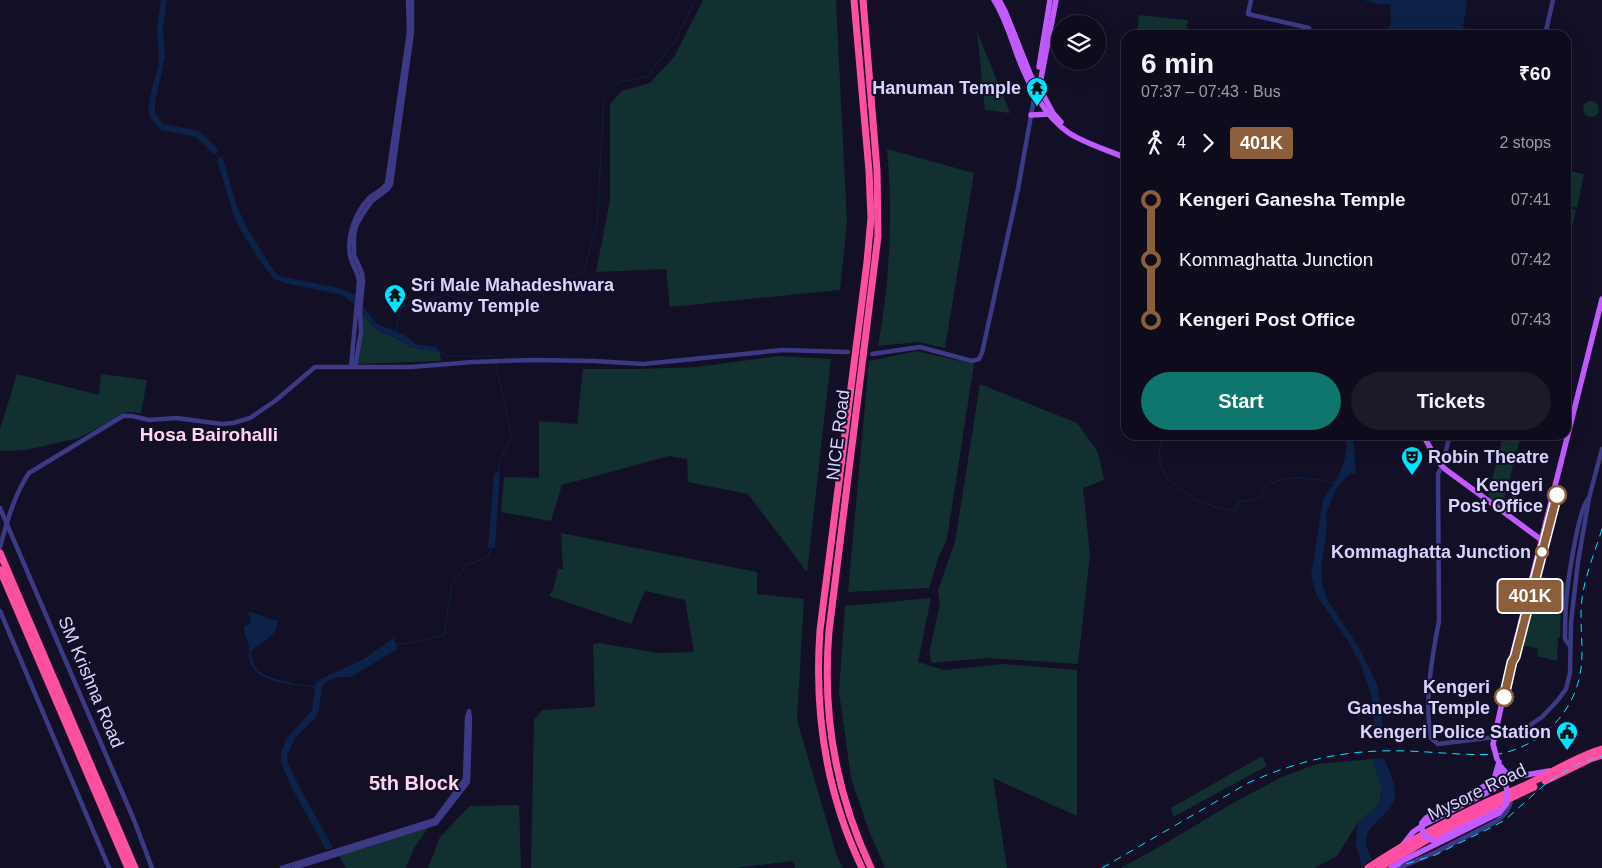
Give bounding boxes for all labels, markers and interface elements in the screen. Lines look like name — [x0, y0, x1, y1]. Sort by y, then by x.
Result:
map controls — [1051, 15, 1106, 70]
button: layers — [1051, 15, 1106, 70]
text: 6 min — [1141, 48, 1214, 79]
text: ₹60 — [1519, 63, 1551, 84]
temple icon: Hanuman Temple — [1025, 76, 1049, 107]
place label: Hanuman Temple — [872, 78, 1021, 98]
text: 07:37 – 07:43 · Bus — [1141, 83, 1281, 100]
icon: walk — [1141, 129, 1169, 157]
icon: forward — [1194, 129, 1222, 157]
text: 401K — [1240, 133, 1283, 153]
text: 4 — [1177, 134, 1186, 151]
text: 2 stops — [1499, 134, 1551, 151]
text: Kengeri Ganesha Temple — [1179, 189, 1406, 210]
text: 07:41 — [1511, 191, 1551, 208]
text: Kommaghatta Junction — [1179, 249, 1373, 270]
text: 07:42 — [1511, 251, 1551, 268]
place label: Sri Male Mahadeshwara Swamy Temple — [411, 275, 615, 316]
temple icon: Sri Male Mahadeshwara Swamy Temple — [383, 283, 407, 314]
text: Kengeri Post Office — [1179, 309, 1355, 330]
text: 07:43 — [1511, 311, 1551, 328]
button: Start — [1141, 372, 1341, 430]
button: Tickets — [1351, 372, 1551, 430]
street label: NICE Road — [823, 389, 853, 481]
district label: Hosa Bairohalli — [140, 424, 278, 445]
theatre icon: Robin Theatre — [1400, 445, 1424, 476]
place label: Robin Theatre — [1428, 447, 1549, 467]
place label: Kengeri Post Office — [1448, 475, 1543, 516]
marker: Kengeri Post Office — [1547, 485, 1567, 505]
place label: Kommaghatta Junction — [1331, 542, 1531, 562]
marker: Kommaghatta Junction — [1535, 545, 1549, 559]
line badge: 401K — [1495, 580, 1565, 612]
text: 401K — [1508, 586, 1552, 606]
street label: SM Krishna Road — [54, 613, 128, 751]
place label: Kengeri Ganesha Temple — [1347, 677, 1490, 718]
marker: Kengeri Ganesha Temple — [1494, 687, 1514, 707]
public building icon: Kengeri Police Station — [1555, 720, 1579, 751]
place label: Kengeri Police Station — [1360, 722, 1551, 742]
street label: Mysore Road — [1425, 760, 1529, 824]
district label: 5th Block — [369, 772, 460, 794]

